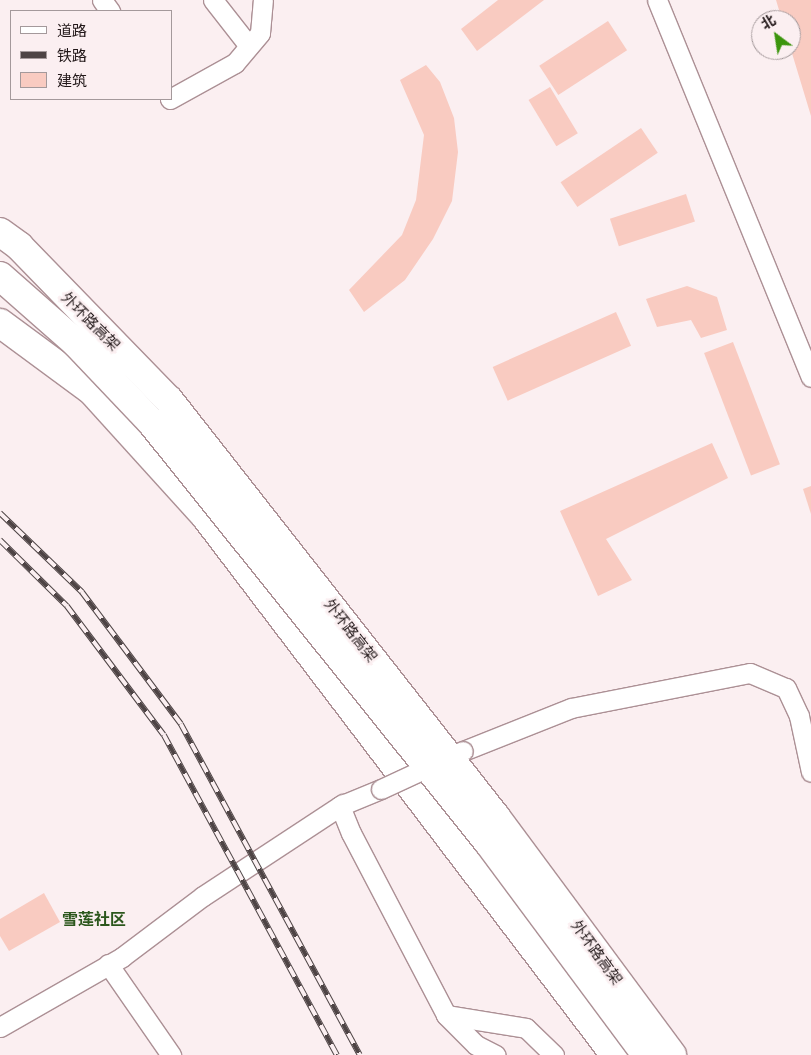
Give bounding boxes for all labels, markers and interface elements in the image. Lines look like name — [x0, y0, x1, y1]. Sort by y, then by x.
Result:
legend — [10, 10, 172, 100]
north arrow — [751, 10, 801, 60]
text: 北 — [758, 12, 779, 33]
text: 道路 — [57, 22, 87, 40]
text: 铁路 — [57, 47, 87, 65]
text: 建筑 — [57, 72, 87, 90]
street label: 外环路高架 — [57, 289, 123, 355]
street label: 外环路高架 — [320, 596, 380, 666]
district label: 雪莲社区 — [62, 910, 126, 930]
street label: 外环路高架 — [567, 917, 625, 989]

